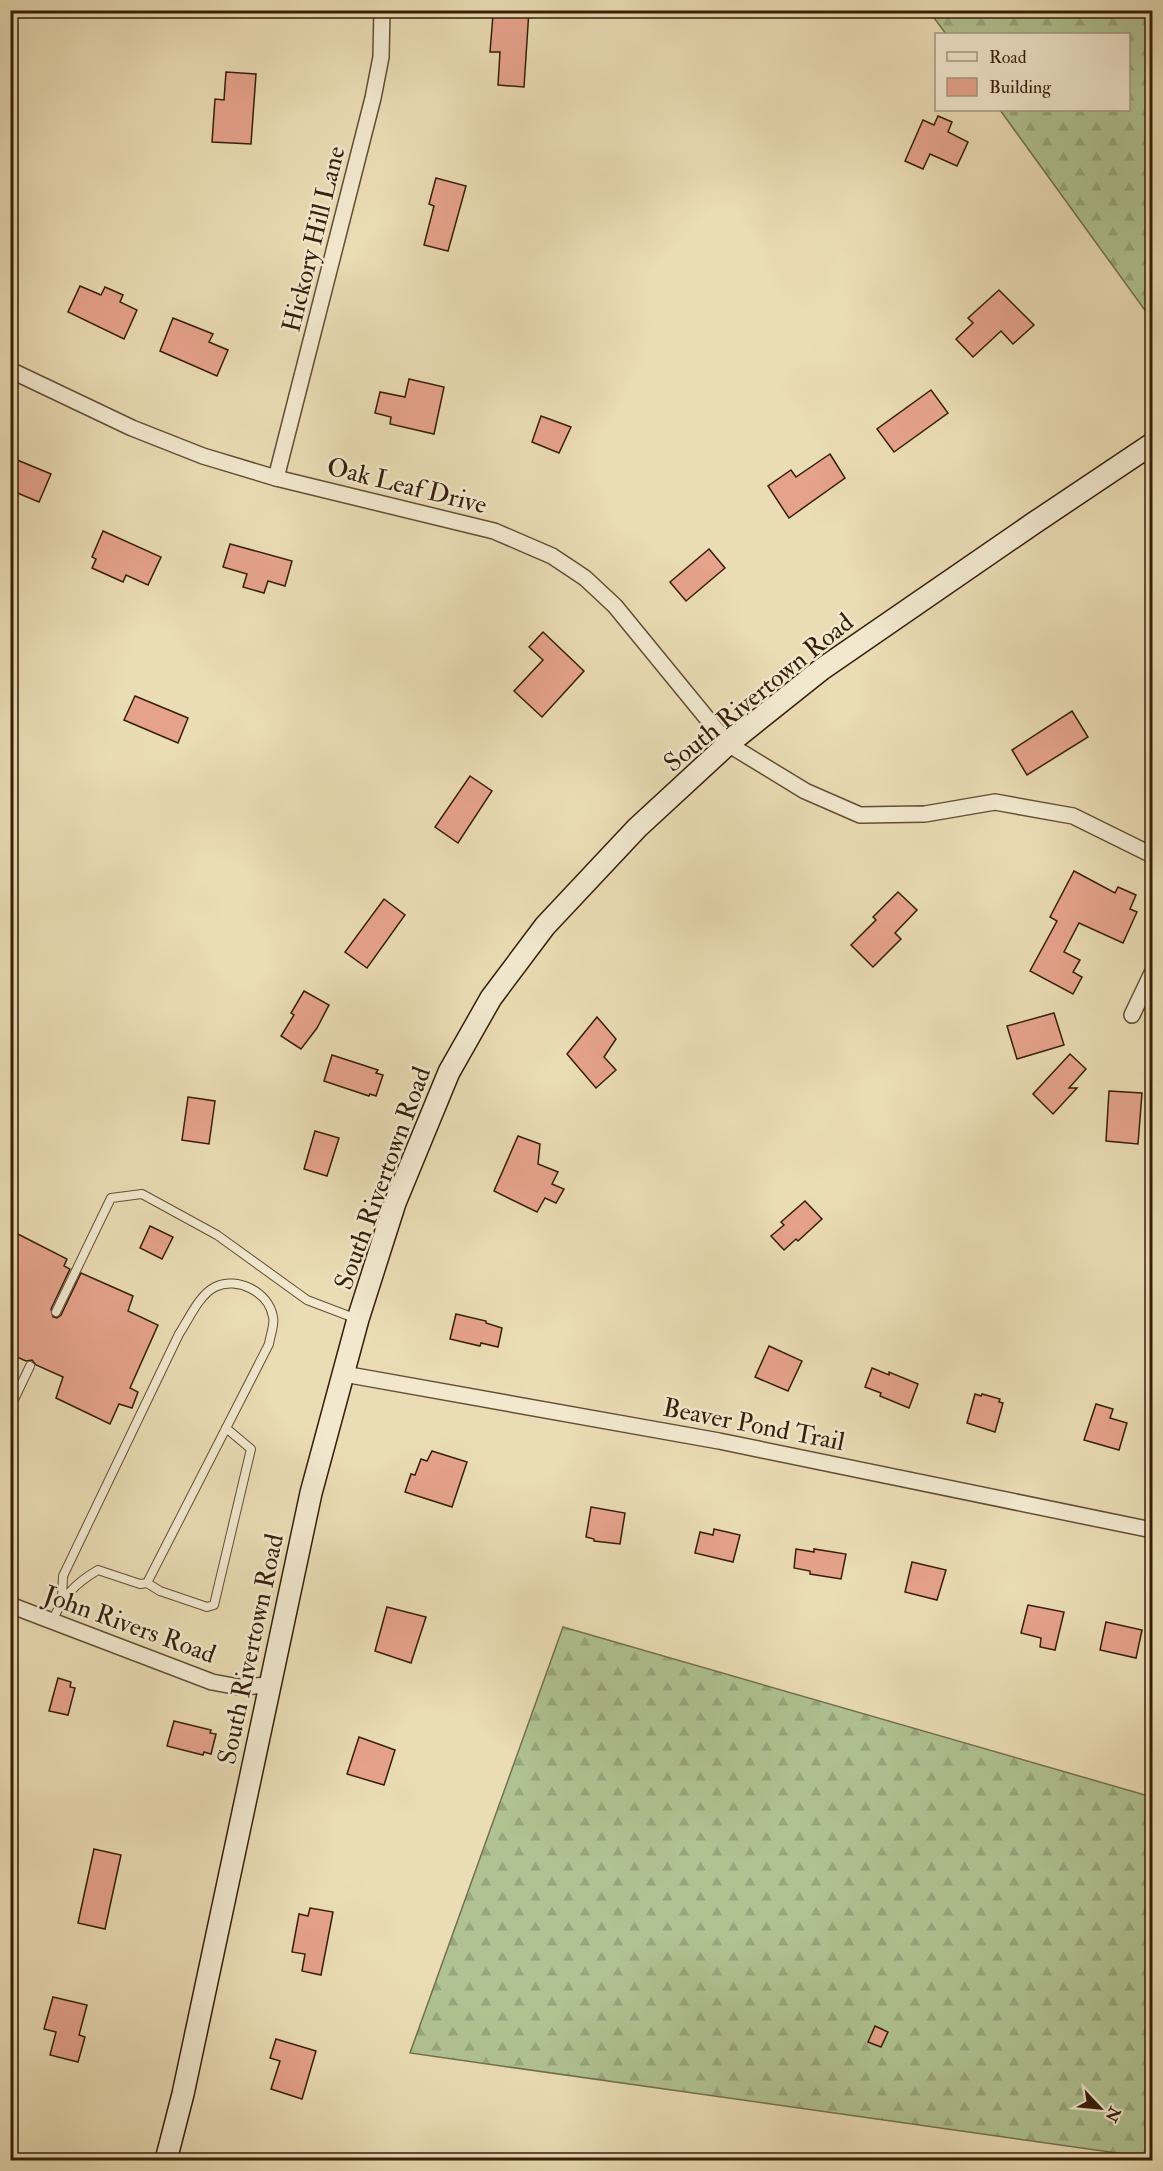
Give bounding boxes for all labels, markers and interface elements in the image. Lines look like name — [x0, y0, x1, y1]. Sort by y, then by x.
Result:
legend — [935, 33, 1130, 111]
text: Road — [989, 46, 1027, 69]
text: Building — [989, 76, 1052, 99]
street label: Hickory Hill Lane — [275, 143, 353, 336]
street label: Oak Leaf Drive — [324, 451, 490, 521]
street label: South Rivertown Road — [657, 606, 860, 779]
street label: South Rivertown Road — [328, 1062, 438, 1294]
street label: Beaver Pond Trail — [660, 1392, 848, 1458]
street label: South Rivertown Road — [211, 1531, 291, 1767]
street label: John Rivers Road — [38, 1579, 220, 1671]
north arrow — [1070, 2078, 1130, 2138]
text: N — [1100, 2102, 1125, 2126]

